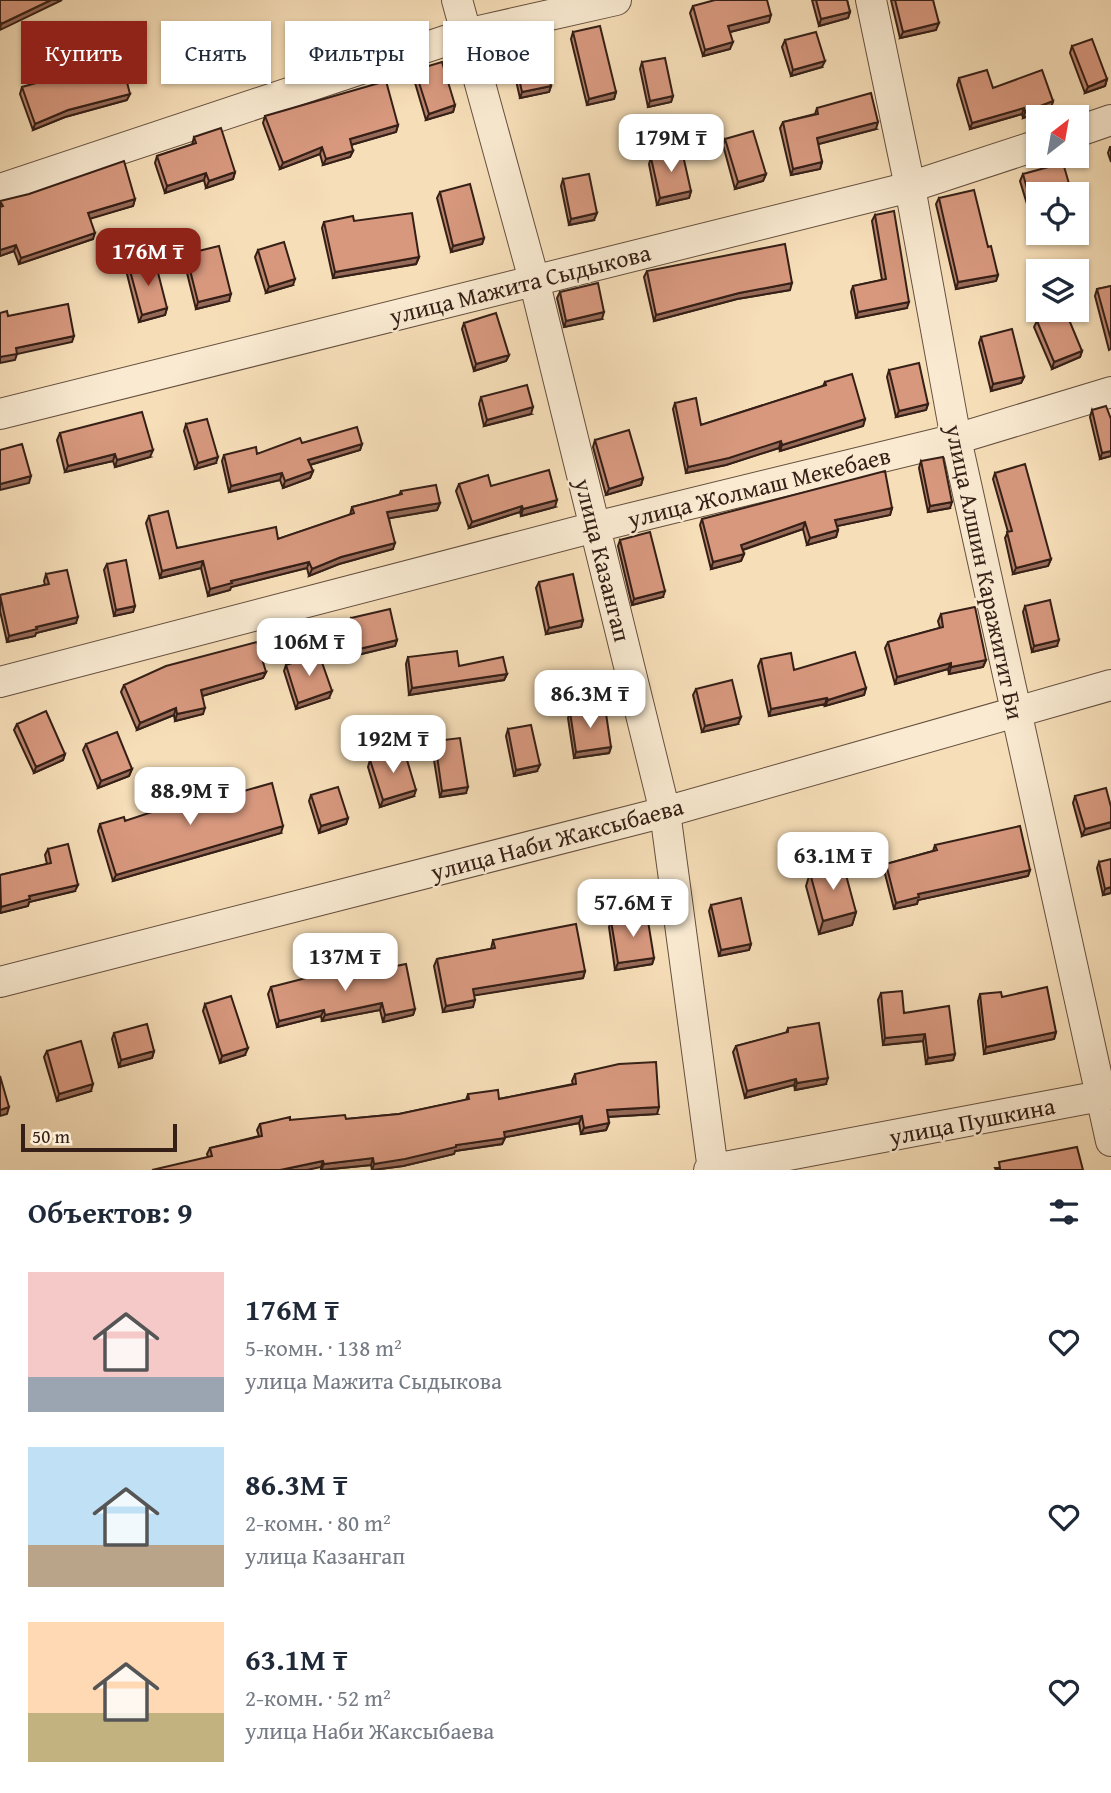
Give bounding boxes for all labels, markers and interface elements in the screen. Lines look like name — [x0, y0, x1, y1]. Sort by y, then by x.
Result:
chip: Купить — [21, 21, 147, 84]
chip: Снять — [161, 21, 271, 84]
chip: Фильтры — [285, 21, 429, 84]
chip: Новое — [443, 21, 554, 84]
north arrow — [1026, 105, 1088, 168]
map controls — [1026, 105, 1089, 322]
pin: 179M ₸ — [614, 114, 728, 174]
text: 179M ₸ — [635, 120, 707, 153]
button: locate — [1026, 182, 1089, 245]
pin: 176M ₸ — [91, 229, 205, 288]
text: 176M ₸ — [112, 234, 184, 267]
street label: улица Мажита Сыдыкова — [385, 234, 655, 334]
button: layers — [1026, 259, 1089, 322]
street label: улица Алшин Каражигит Би — [936, 420, 1033, 723]
street label: улица Жолмаш Мекебаев — [623, 437, 894, 537]
street label: улица Казангап — [566, 474, 640, 645]
pin: 106M ₸ — [252, 618, 366, 678]
text: 106M ₸ — [273, 624, 345, 657]
pin: 86.3M ₸ — [525, 670, 655, 730]
text: 86.3M ₸ — [550, 676, 630, 709]
pin: 192M ₸ — [336, 716, 450, 775]
text: 192M ₸ — [357, 721, 429, 754]
pin: 88.9M ₸ — [125, 768, 255, 827]
text: 88.9M ₸ — [150, 773, 230, 806]
street label: улица Наби Жаксыбаева — [426, 788, 688, 890]
pin: 63.1M ₸ — [768, 832, 898, 892]
text: 63.1M ₸ — [793, 838, 873, 871]
pin: 57.6M ₸ — [568, 880, 698, 939]
text: 57.6M ₸ — [593, 885, 673, 918]
pin: 137M ₸ — [288, 934, 402, 993]
text: 137M ₸ — [309, 939, 381, 972]
street label: улица Пушкина — [885, 1088, 1058, 1154]
scale bar — [21, 1121, 177, 1153]
text: 50 m — [32, 1122, 70, 1150]
text: Объектов: 9 — [28, 1190, 192, 1234]
icon: filters — [1045, 1193, 1083, 1231]
text: 176M ₸ — [245, 1287, 340, 1331]
icon: home — [84, 1300, 168, 1384]
icon: heart — [1045, 1323, 1083, 1361]
text: 5-комн. · 138 m² — [245, 1331, 402, 1364]
text: улица Мажита Сыдыкова — [245, 1364, 502, 1397]
text: 86.3M ₸ — [245, 1462, 348, 1506]
icon: home — [84, 1475, 168, 1559]
icon: heart — [1045, 1498, 1083, 1536]
text: 2-комн. · 80 m² — [245, 1506, 391, 1539]
text: улица Казангап — [245, 1539, 405, 1572]
text: 63.1M ₸ — [245, 1637, 348, 1681]
icon: home — [84, 1650, 168, 1734]
icon: heart — [1045, 1673, 1083, 1711]
text: 2-комн. · 52 m² — [245, 1681, 391, 1714]
text: улица Наби Жаксыбаева — [245, 1714, 494, 1747]

